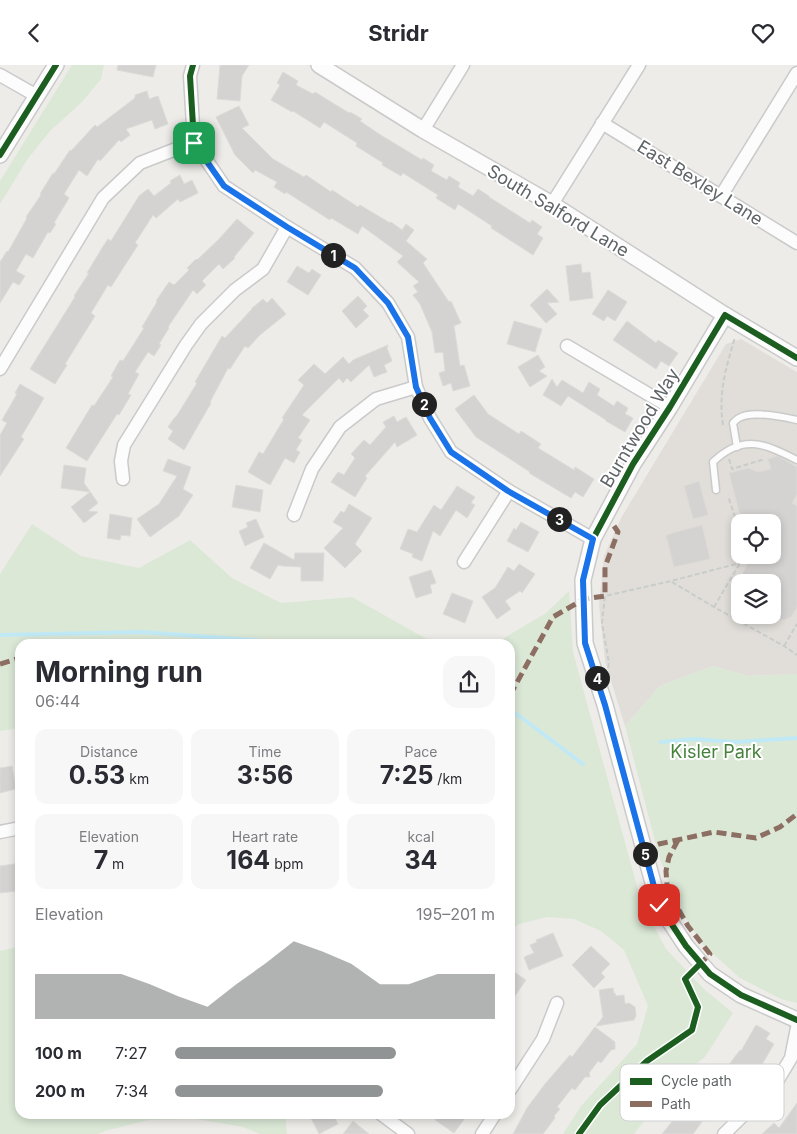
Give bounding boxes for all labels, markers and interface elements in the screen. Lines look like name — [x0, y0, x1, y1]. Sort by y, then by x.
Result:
icon: back — [20, 19, 48, 47]
icon: heart — [749, 19, 777, 47]
text: Stridr — [368, 20, 429, 46]
pin — [173, 122, 215, 164]
icon: arrive — [180, 129, 208, 157]
street label: East Bexley Lane — [634, 135, 767, 230]
street label: South Salford Lane — [484, 160, 633, 261]
pin: 1 — [320, 243, 346, 267]
text: 1 — [330, 247, 337, 264]
street label: Burntwood Way — [596, 364, 683, 491]
pin: 2 — [412, 391, 436, 417]
text: 2 — [420, 396, 429, 413]
pin: 3 — [546, 507, 572, 531]
text: 3 — [555, 511, 564, 528]
map controls — [731, 514, 781, 624]
button: locate — [731, 514, 781, 564]
button: layers — [731, 574, 781, 624]
text: Morning run — [35, 655, 203, 689]
button: share — [443, 656, 495, 708]
pin: 4 — [584, 665, 610, 691]
text: 4 — [593, 670, 602, 687]
text: 06:44 — [35, 691, 80, 711]
park label: Kisler Park — [670, 741, 762, 762]
text: Distance — [80, 743, 138, 760]
text: Time — [249, 743, 281, 760]
text: Pace — [405, 743, 437, 760]
text: 0.53 — [69, 760, 125, 790]
text: 3:56 — [237, 760, 293, 790]
text: 7:25 — [380, 760, 433, 790]
text: km — [125, 770, 149, 787]
text: /km — [433, 770, 462, 787]
text: Elevation — [79, 828, 139, 845]
text: Heart rate — [232, 828, 298, 845]
text: kcal — [408, 828, 434, 845]
pin: 5 — [632, 841, 658, 867]
text: 7 — [94, 845, 108, 875]
text: 164 — [226, 845, 270, 875]
text: 34 — [404, 845, 438, 875]
text: 5 — [641, 846, 650, 863]
text: m — [108, 855, 124, 872]
text: bpm — [270, 855, 304, 872]
pin — [638, 884, 680, 926]
icon: check — [645, 891, 673, 919]
text: Elevation — [35, 904, 104, 924]
text: 195–201 m — [416, 904, 495, 924]
text: 100 m — [35, 1043, 82, 1063]
text: 7:27 — [115, 1043, 147, 1063]
legend — [620, 1064, 784, 1121]
text: Cycle path — [661, 1072, 732, 1089]
text: 200 m — [35, 1081, 85, 1101]
text: 7:34 — [115, 1081, 148, 1101]
text: Path — [661, 1095, 691, 1112]

